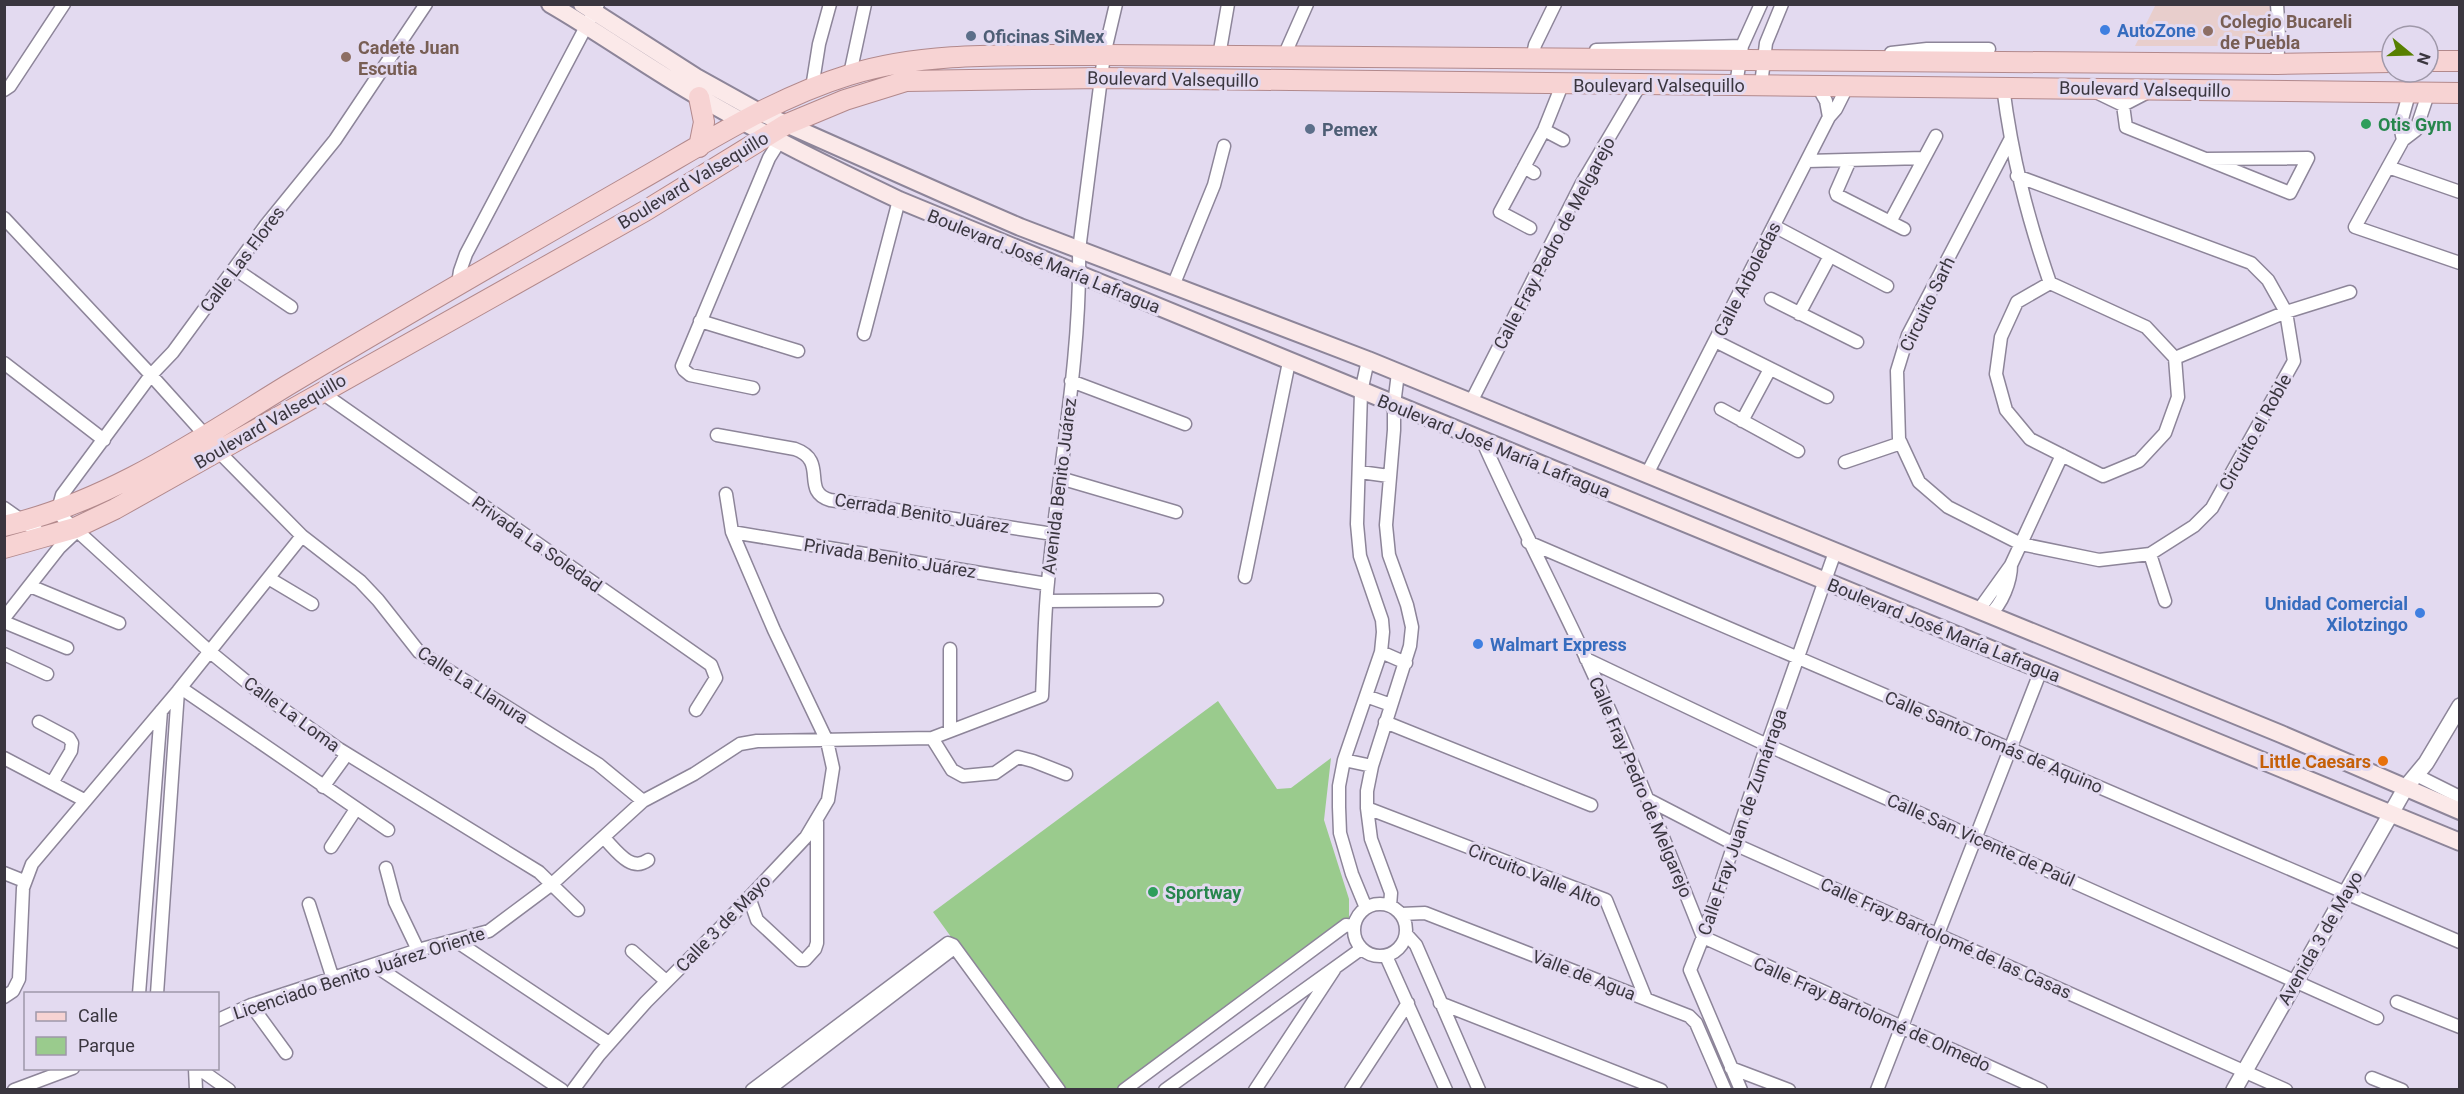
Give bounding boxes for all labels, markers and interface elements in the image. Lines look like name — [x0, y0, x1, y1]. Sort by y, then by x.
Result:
place label: Colegio Bucareli de Puebla — [2220, 11, 2352, 53]
place label: AutoZone — [2117, 20, 2196, 41]
marker: AutoZone — [2098, 23, 2112, 37]
marker: Colegio Bucareli de Puebla — [2201, 24, 2215, 38]
north arrow — [2380, 24, 2440, 84]
place label: Oficinas SiMex — [983, 26, 1105, 47]
marker: Oficinas SiMex — [964, 29, 978, 43]
place label: Cadete Juan Escutia — [358, 37, 459, 79]
marker: Cadete Juan Escutia — [339, 50, 353, 64]
text: N — [2413, 50, 2435, 67]
street label: Boulevard Valsequillo — [1087, 67, 1259, 91]
street label: Boulevard Valsequillo — [1573, 75, 1745, 96]
street label: Boulevard Valsequillo — [2059, 77, 2231, 101]
place label: Otis Gym — [2378, 114, 2452, 135]
marker: Otis Gym — [2359, 117, 2373, 131]
place label: Pemex — [1322, 119, 1379, 140]
marker: Pemex — [1303, 122, 1317, 136]
street label: Boulevard Valsequillo — [614, 127, 772, 233]
street label: Calle Fray Pedro de Melgarejo — [1489, 133, 1619, 353]
street label: Calle Las Flores — [195, 202, 289, 316]
street label: Boulevard José María Lafragua — [925, 205, 1163, 317]
street label: Calle Arboledas — [1709, 218, 1785, 340]
street label: Circuito Sarh — [1895, 253, 1959, 355]
street label: Boulevard Valsequillo — [190, 369, 350, 473]
street label: Circuito el Roble — [2214, 370, 2296, 494]
street label: Boulevard José María Lafragua — [1375, 390, 1613, 502]
street label: Avenida Benito Juárez — [1038, 396, 1080, 575]
street label: Cerrada Benito Juárez — [833, 489, 1011, 537]
street label: Privada La Soledad — [468, 491, 606, 597]
street label: Privada Benito Juárez — [802, 534, 978, 582]
street label: Boulevard José María Lafragua — [1825, 574, 2063, 686]
place label: Unidad Comercial Xilotzingo — [2265, 593, 2408, 635]
marker: Unidad Comercial Xilotzingo — [2413, 606, 2427, 620]
place label: Walmart Express — [1490, 634, 1627, 655]
marker: Walmart Express — [1471, 637, 1485, 651]
street label: Calle La Llanura — [414, 641, 532, 729]
street label: Calle La Loma — [240, 672, 344, 756]
street label: Calle Fray Pedro de Melgarejo — [1585, 673, 1697, 901]
street label: Calle Santo Tomás de Aquino — [1882, 686, 2106, 798]
street label: Calle Fray Juan de Zumárraga — [1693, 706, 1791, 938]
place label: Little Caesars — [2260, 751, 2371, 772]
marker: Little Caesars — [2376, 754, 2390, 768]
street label: Calle San Vicente de Paúl — [1884, 789, 2078, 891]
street label: Circuito Valle Alto — [1465, 839, 1605, 911]
street label: Avenida 3 de Mayo — [2273, 867, 2367, 1009]
street label: Calle 3 de Mayo — [671, 870, 775, 976]
street label: Calle Fray Bartolomé de las Casas — [1817, 873, 2075, 1003]
place label: Sportway — [1165, 882, 1242, 903]
marker: Sportway — [1146, 885, 1160, 899]
street label: Licenciado Benito Juárez Oriente — [231, 922, 487, 1024]
street label: Valle de Agua — [1529, 946, 1639, 1004]
street label: Calle Fray Bartolomé de Olmedo — [1750, 952, 1994, 1076]
legend — [24, 992, 219, 1070]
text: Calle — [78, 1005, 118, 1026]
text: Parque — [78, 1035, 135, 1056]

